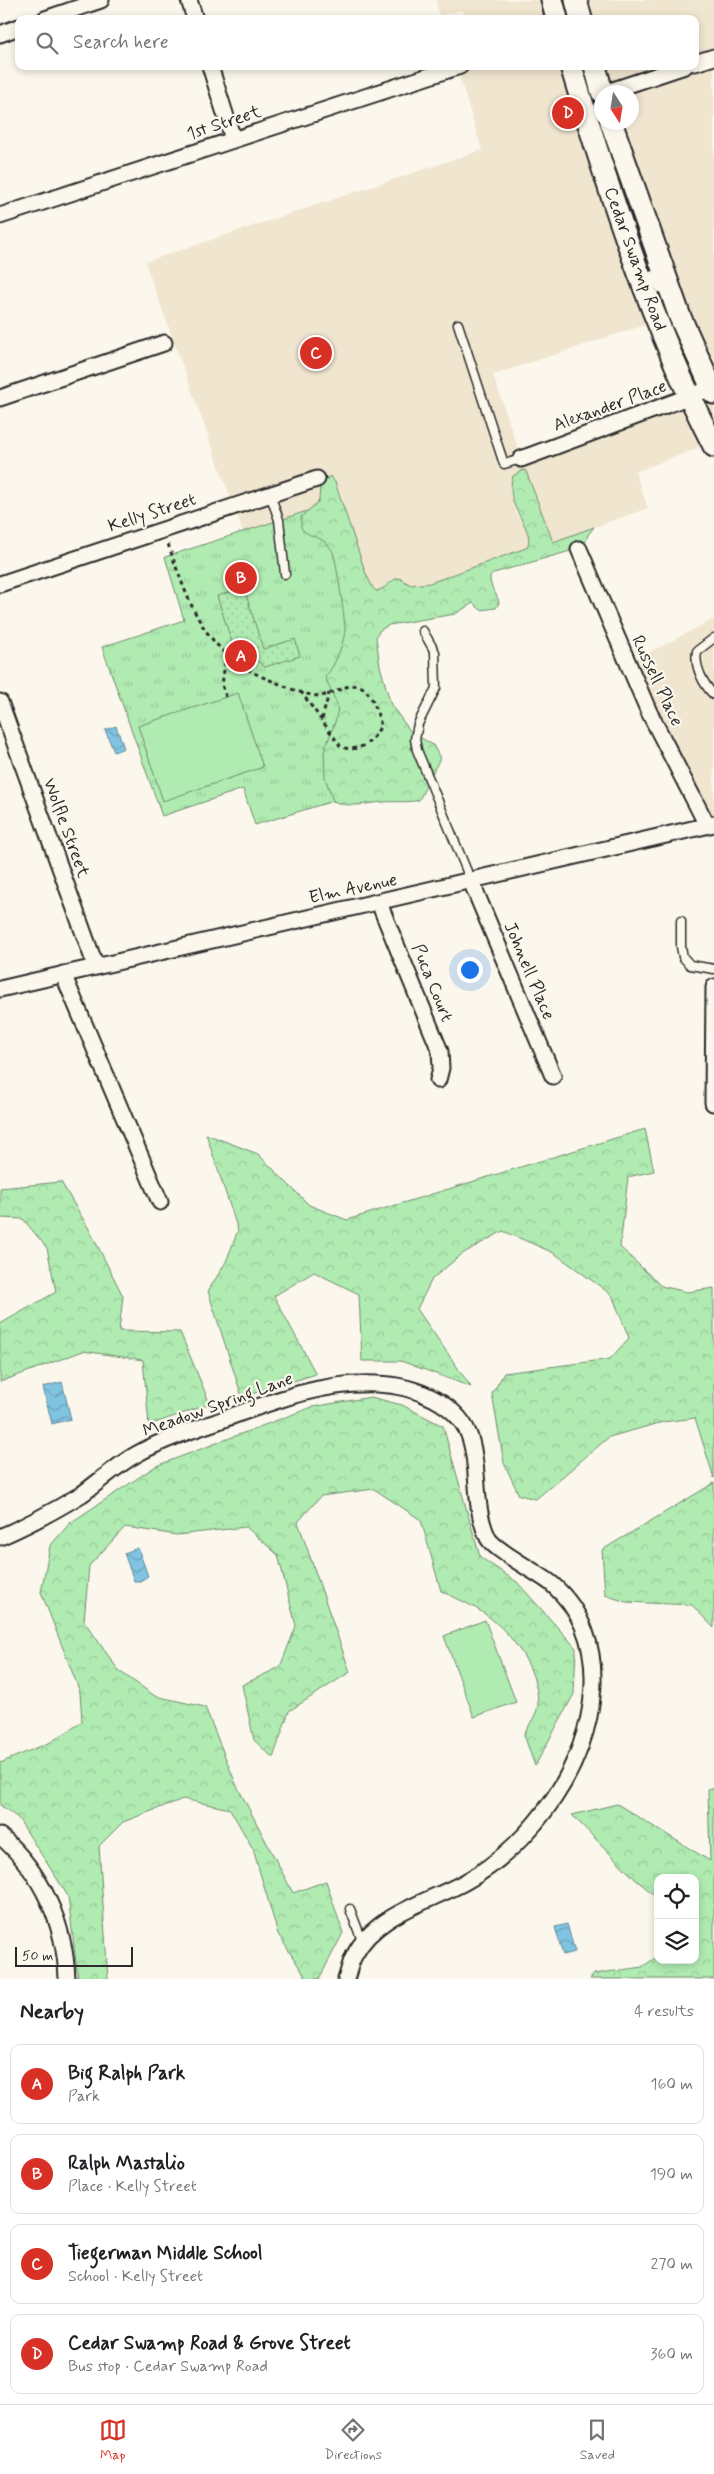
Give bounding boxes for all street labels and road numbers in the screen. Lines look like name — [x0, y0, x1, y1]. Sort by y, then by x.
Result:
street label: 1st Street — [184, 100, 265, 146]
street label: Cedar Swamp Road — [598, 184, 672, 334]
street label: Alexander Place — [550, 374, 670, 438]
street label: Kelly Street — [105, 487, 199, 539]
street label: Russell Place — [625, 632, 689, 730]
street label: Wolfle Street — [37, 775, 95, 882]
street label: Elm Avenue — [307, 868, 399, 910]
street label: Johnell Place — [498, 918, 560, 1024]
street label: Puca Court — [405, 940, 459, 1026]
street label: Meadow Spring Lane — [139, 1367, 297, 1445]

